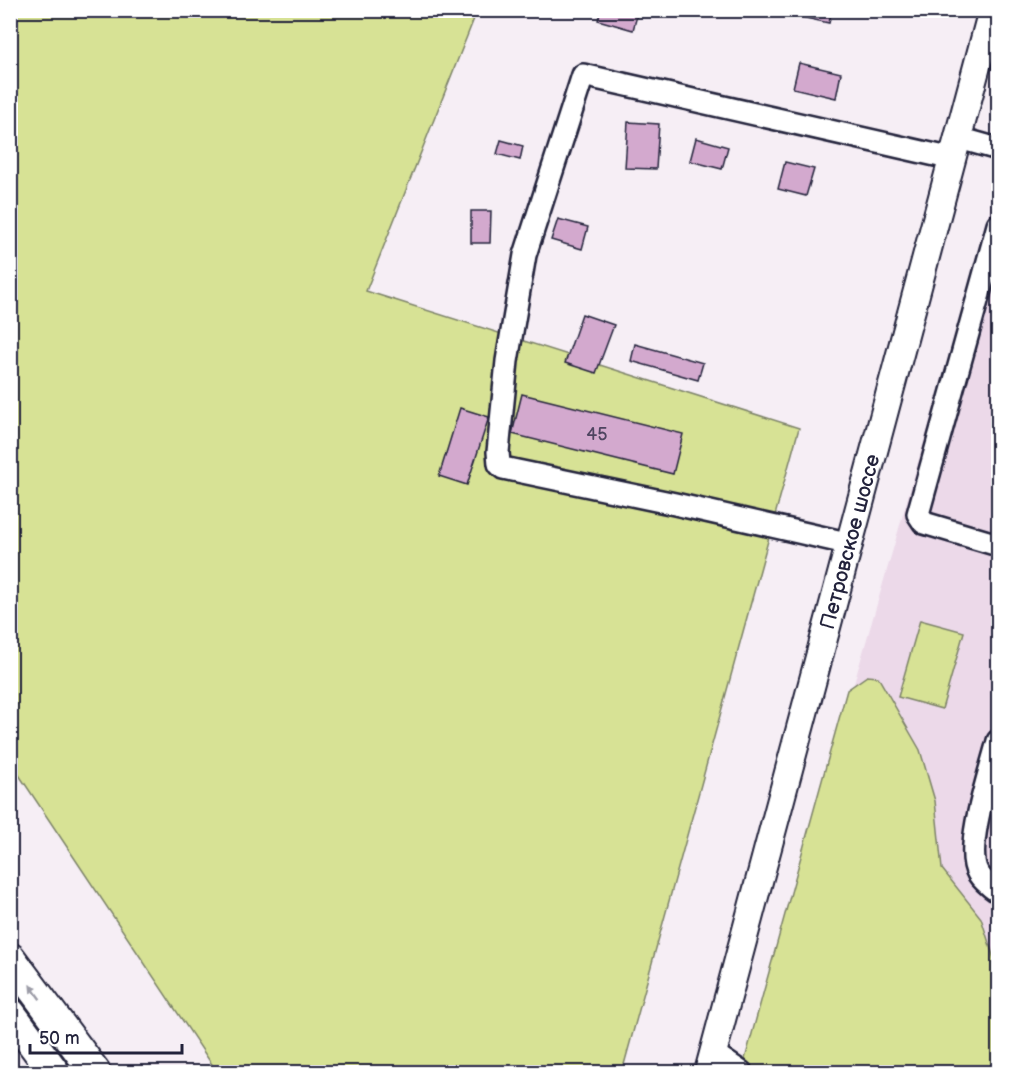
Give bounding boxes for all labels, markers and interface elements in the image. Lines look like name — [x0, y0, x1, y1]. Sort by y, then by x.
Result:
house number: 45 — [586, 424, 608, 445]
street label: Петровское шоссе — [815, 451, 886, 632]
one-way arrow — [29, 984, 41, 1000]
scale bar — [30, 1017, 182, 1055]
text: 50 m — [39, 1028, 80, 1049]

